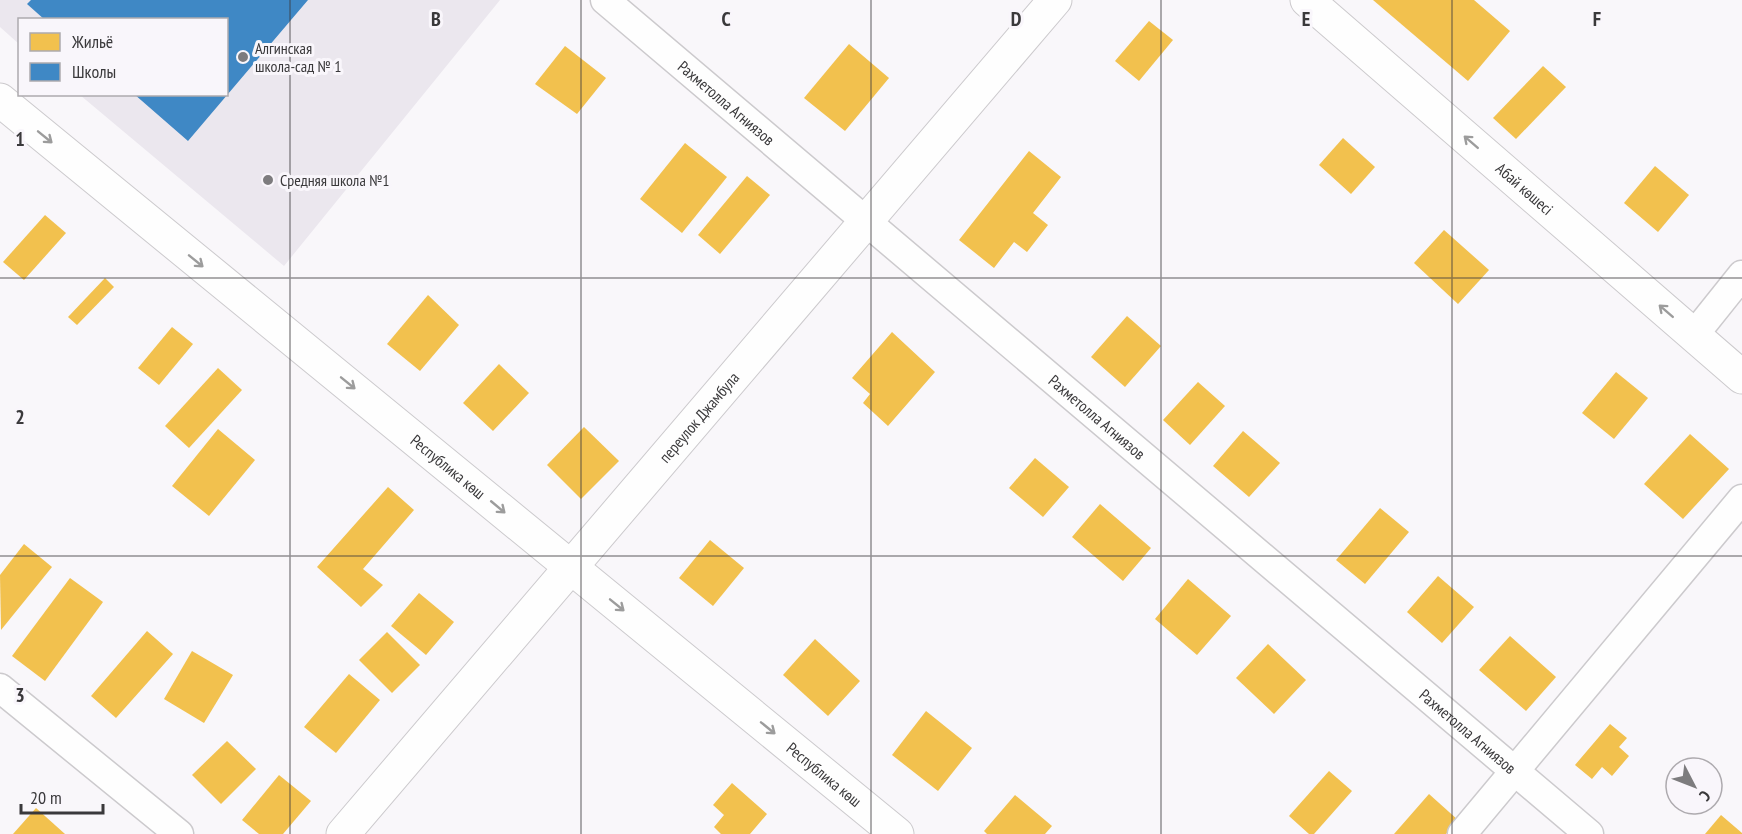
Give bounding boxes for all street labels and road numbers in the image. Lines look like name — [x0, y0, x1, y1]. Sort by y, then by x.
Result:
street label: Рахметолла Агниязов — [674, 56, 779, 149]
street label: Абай көшесі — [1492, 158, 1557, 219]
street label: переулок Джамбула — [655, 368, 743, 467]
street label: Рахметолла Агниязов — [1045, 370, 1150, 464]
street label: Республика көш — [407, 430, 490, 503]
street label: Рахметолла Агниязов — [1415, 685, 1520, 778]
street label: Республика көш — [783, 738, 866, 811]

